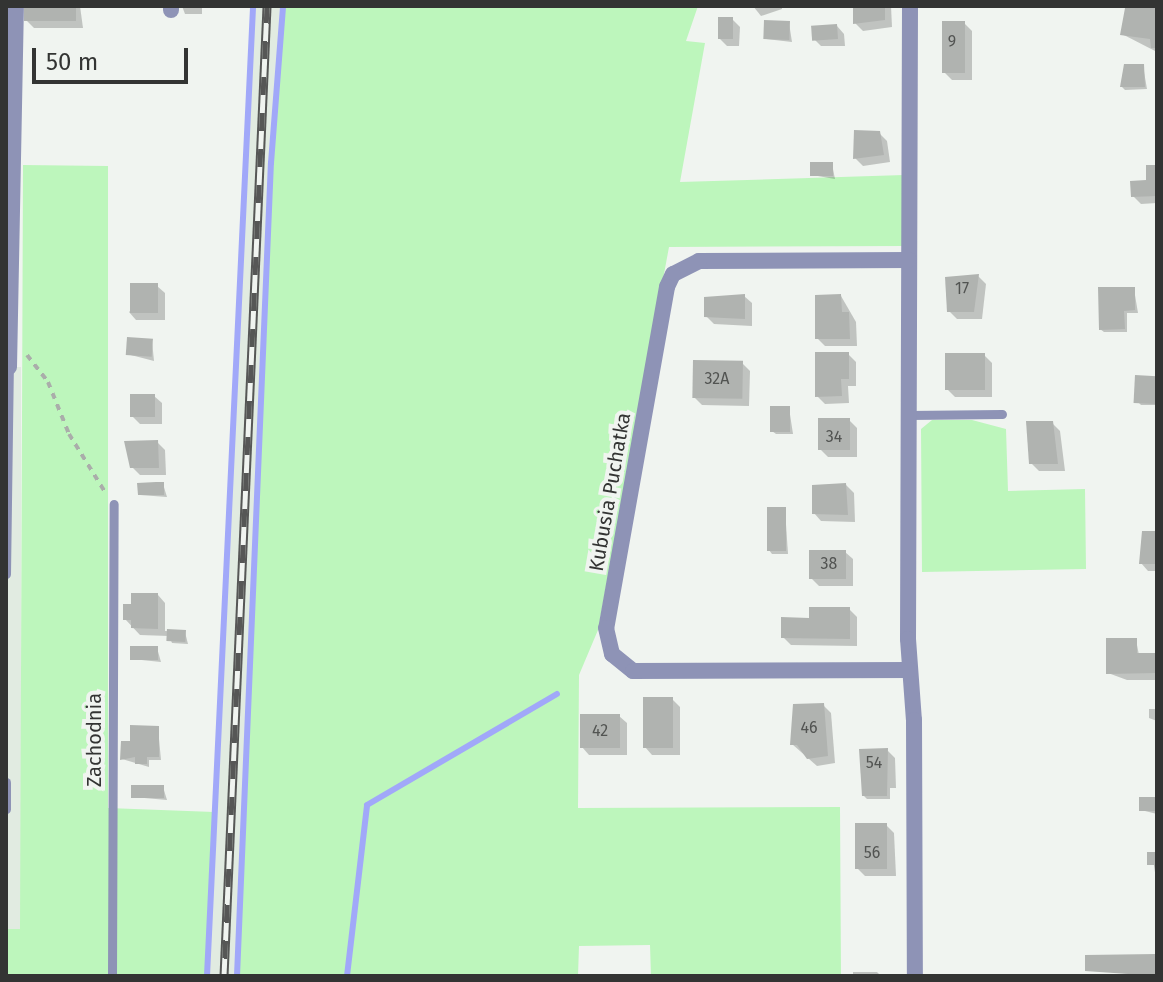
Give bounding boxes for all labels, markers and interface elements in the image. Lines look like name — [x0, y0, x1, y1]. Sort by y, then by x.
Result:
scale bar — [36, 32, 192, 82]
house number: 9 — [948, 32, 956, 52]
text: 50 m — [46, 48, 98, 76]
house number: 17 — [955, 279, 969, 299]
house number: 32A — [705, 369, 729, 389]
street label: Kubusia Puchatka — [584, 411, 636, 573]
house number: 34 — [826, 427, 842, 447]
house number: 38 — [821, 554, 837, 574]
street label: Zachodnia — [82, 693, 106, 787]
house number: 46 — [800, 718, 818, 738]
house number: 42 — [592, 721, 608, 741]
house number: 54 — [866, 753, 882, 773]
house number: 56 — [864, 843, 880, 863]

